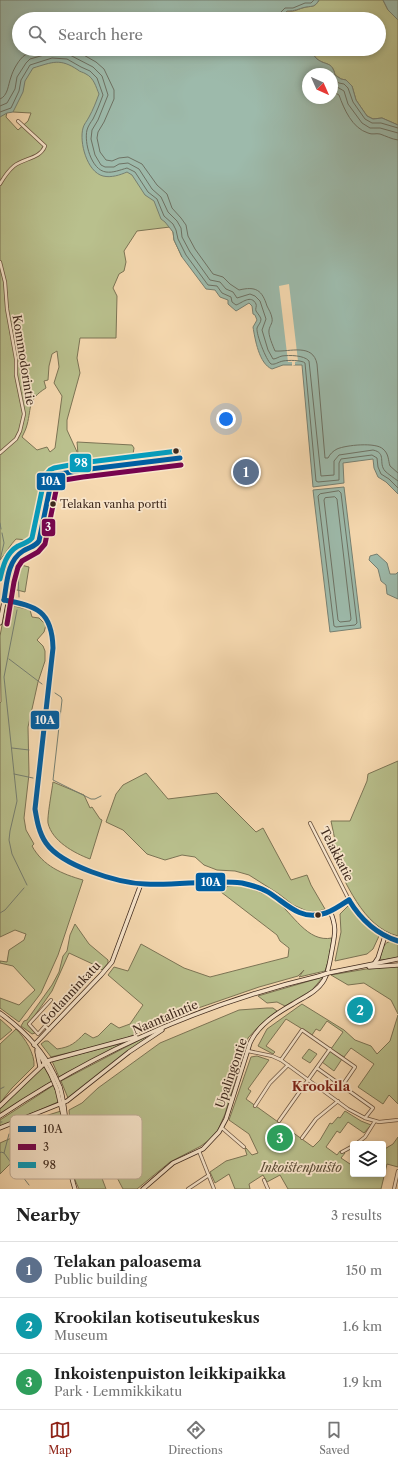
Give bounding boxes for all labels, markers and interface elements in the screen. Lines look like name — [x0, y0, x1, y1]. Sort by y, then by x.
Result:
search box — [12, 12, 386, 56]
icon: search — [26, 23, 48, 45]
text: Search here — [58, 25, 143, 44]
north arrow — [302, 68, 338, 104]
street label: Kommodorintie — [9, 314, 39, 407]
your location — [216, 409, 236, 429]
unlabelled marker — [171, 446, 181, 456]
line badge: 98 — [69, 453, 92, 473]
text: 98 — [74, 456, 88, 470]
pin: 1 — [233, 457, 259, 487]
line badge: 10A — [36, 472, 66, 491]
text: 10A — [41, 474, 62, 488]
place label: Telakan vanha portti — [60, 497, 168, 511]
marker: Telakan vanha portti — [48, 499, 58, 509]
line badge: 3 — [41, 518, 56, 537]
text: 3 — [45, 520, 51, 534]
line badge: 10A — [30, 710, 60, 730]
text: 10A — [35, 713, 56, 727]
street label: Telakkatie — [317, 824, 357, 884]
line badge: 10A — [195, 872, 226, 892]
text: 10A — [201, 875, 222, 889]
unlabelled marker — [313, 910, 323, 920]
street label: Gotlanninkatu — [37, 957, 104, 1028]
pin: 2 — [347, 995, 373, 1025]
street label: Naantalintie — [130, 996, 200, 1038]
street label: Upalingontie — [212, 1036, 250, 1110]
district label: Krookila — [292, 1078, 351, 1094]
legend — [10, 1115, 142, 1179]
text: 10A — [43, 1122, 63, 1136]
pin: 3 — [267, 1123, 293, 1153]
text: 3 — [43, 1140, 49, 1154]
map controls — [350, 1141, 386, 1177]
button: layers — [350, 1141, 386, 1177]
text: 98 — [43, 1158, 56, 1172]
park label: Inkoistenpuisto — [259, 1160, 342, 1175]
text: Nearby — [16, 1205, 80, 1225]
text: 3 results — [331, 1207, 382, 1223]
text: Telakan paloasema — [54, 1252, 201, 1271]
text: 1 — [26, 1262, 32, 1278]
text: 150 m — [346, 1262, 382, 1278]
text: Public building — [54, 1271, 147, 1287]
text: Krookilan kotiseutukeskus — [54, 1308, 260, 1327]
text: 2 — [25, 1318, 33, 1334]
text: 1.6 km — [342, 1318, 382, 1334]
text: Museum — [54, 1327, 108, 1343]
text: Inkoistenpuiston leikkipaikka — [54, 1364, 286, 1383]
text: 3 — [25, 1374, 33, 1390]
text: 1.9 km — [343, 1374, 382, 1390]
text: Park · Lemmikkikatu — [54, 1383, 182, 1399]
tab: Map — [48, 1419, 72, 1457]
tab: Directions — [168, 1419, 223, 1457]
tab: Saved — [319, 1419, 350, 1457]

